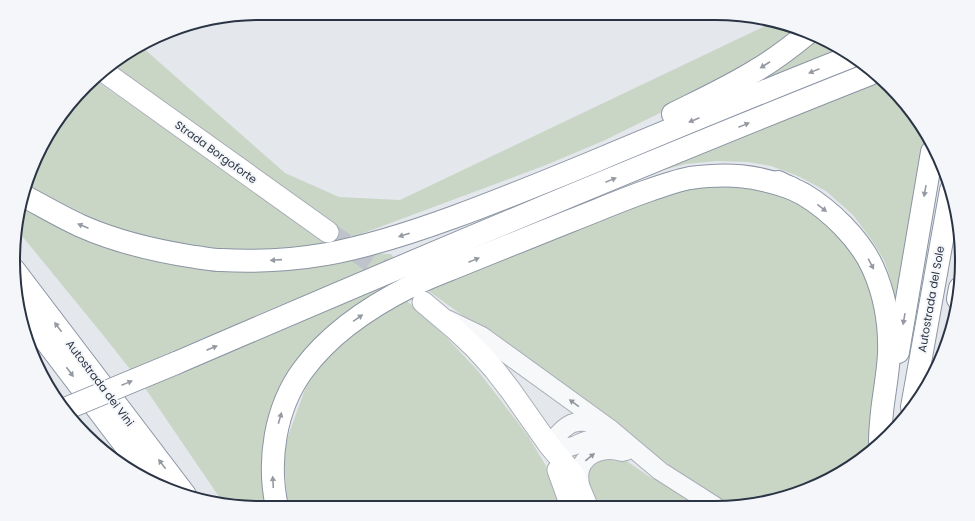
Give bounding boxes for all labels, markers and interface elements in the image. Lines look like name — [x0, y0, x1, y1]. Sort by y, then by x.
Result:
one-way arrow — [760, 61, 770, 69]
one-way arrow — [808, 69, 820, 75]
street label: Strada Borgoforte — [172, 117, 260, 187]
one-way arrow — [688, 117, 699, 123]
one-way arrow — [738, 121, 750, 127]
one-way arrow — [605, 176, 617, 182]
one-way arrow — [922, 185, 928, 197]
one-way arrow — [816, 203, 827, 212]
one-way arrow — [77, 223, 88, 229]
one-way arrow — [397, 232, 409, 238]
street label: Autostrada del Sole — [914, 244, 948, 353]
one-way arrow — [270, 256, 282, 263]
one-way arrow — [469, 256, 481, 262]
one-way arrow — [868, 258, 874, 270]
one-way arrow — [901, 313, 907, 325]
one-way arrow — [353, 314, 364, 322]
one-way arrow — [53, 322, 62, 333]
street label: Autostrada dei Vini — [62, 337, 138, 430]
one-way arrow — [206, 344, 218, 350]
one-way arrow — [66, 367, 74, 378]
one-way arrow — [122, 380, 133, 386]
one-way arrow — [569, 399, 580, 407]
one-way arrow — [277, 412, 283, 424]
one-way arrow — [585, 453, 596, 462]
one-way arrow — [158, 459, 166, 469]
one-way arrow — [270, 476, 277, 488]

